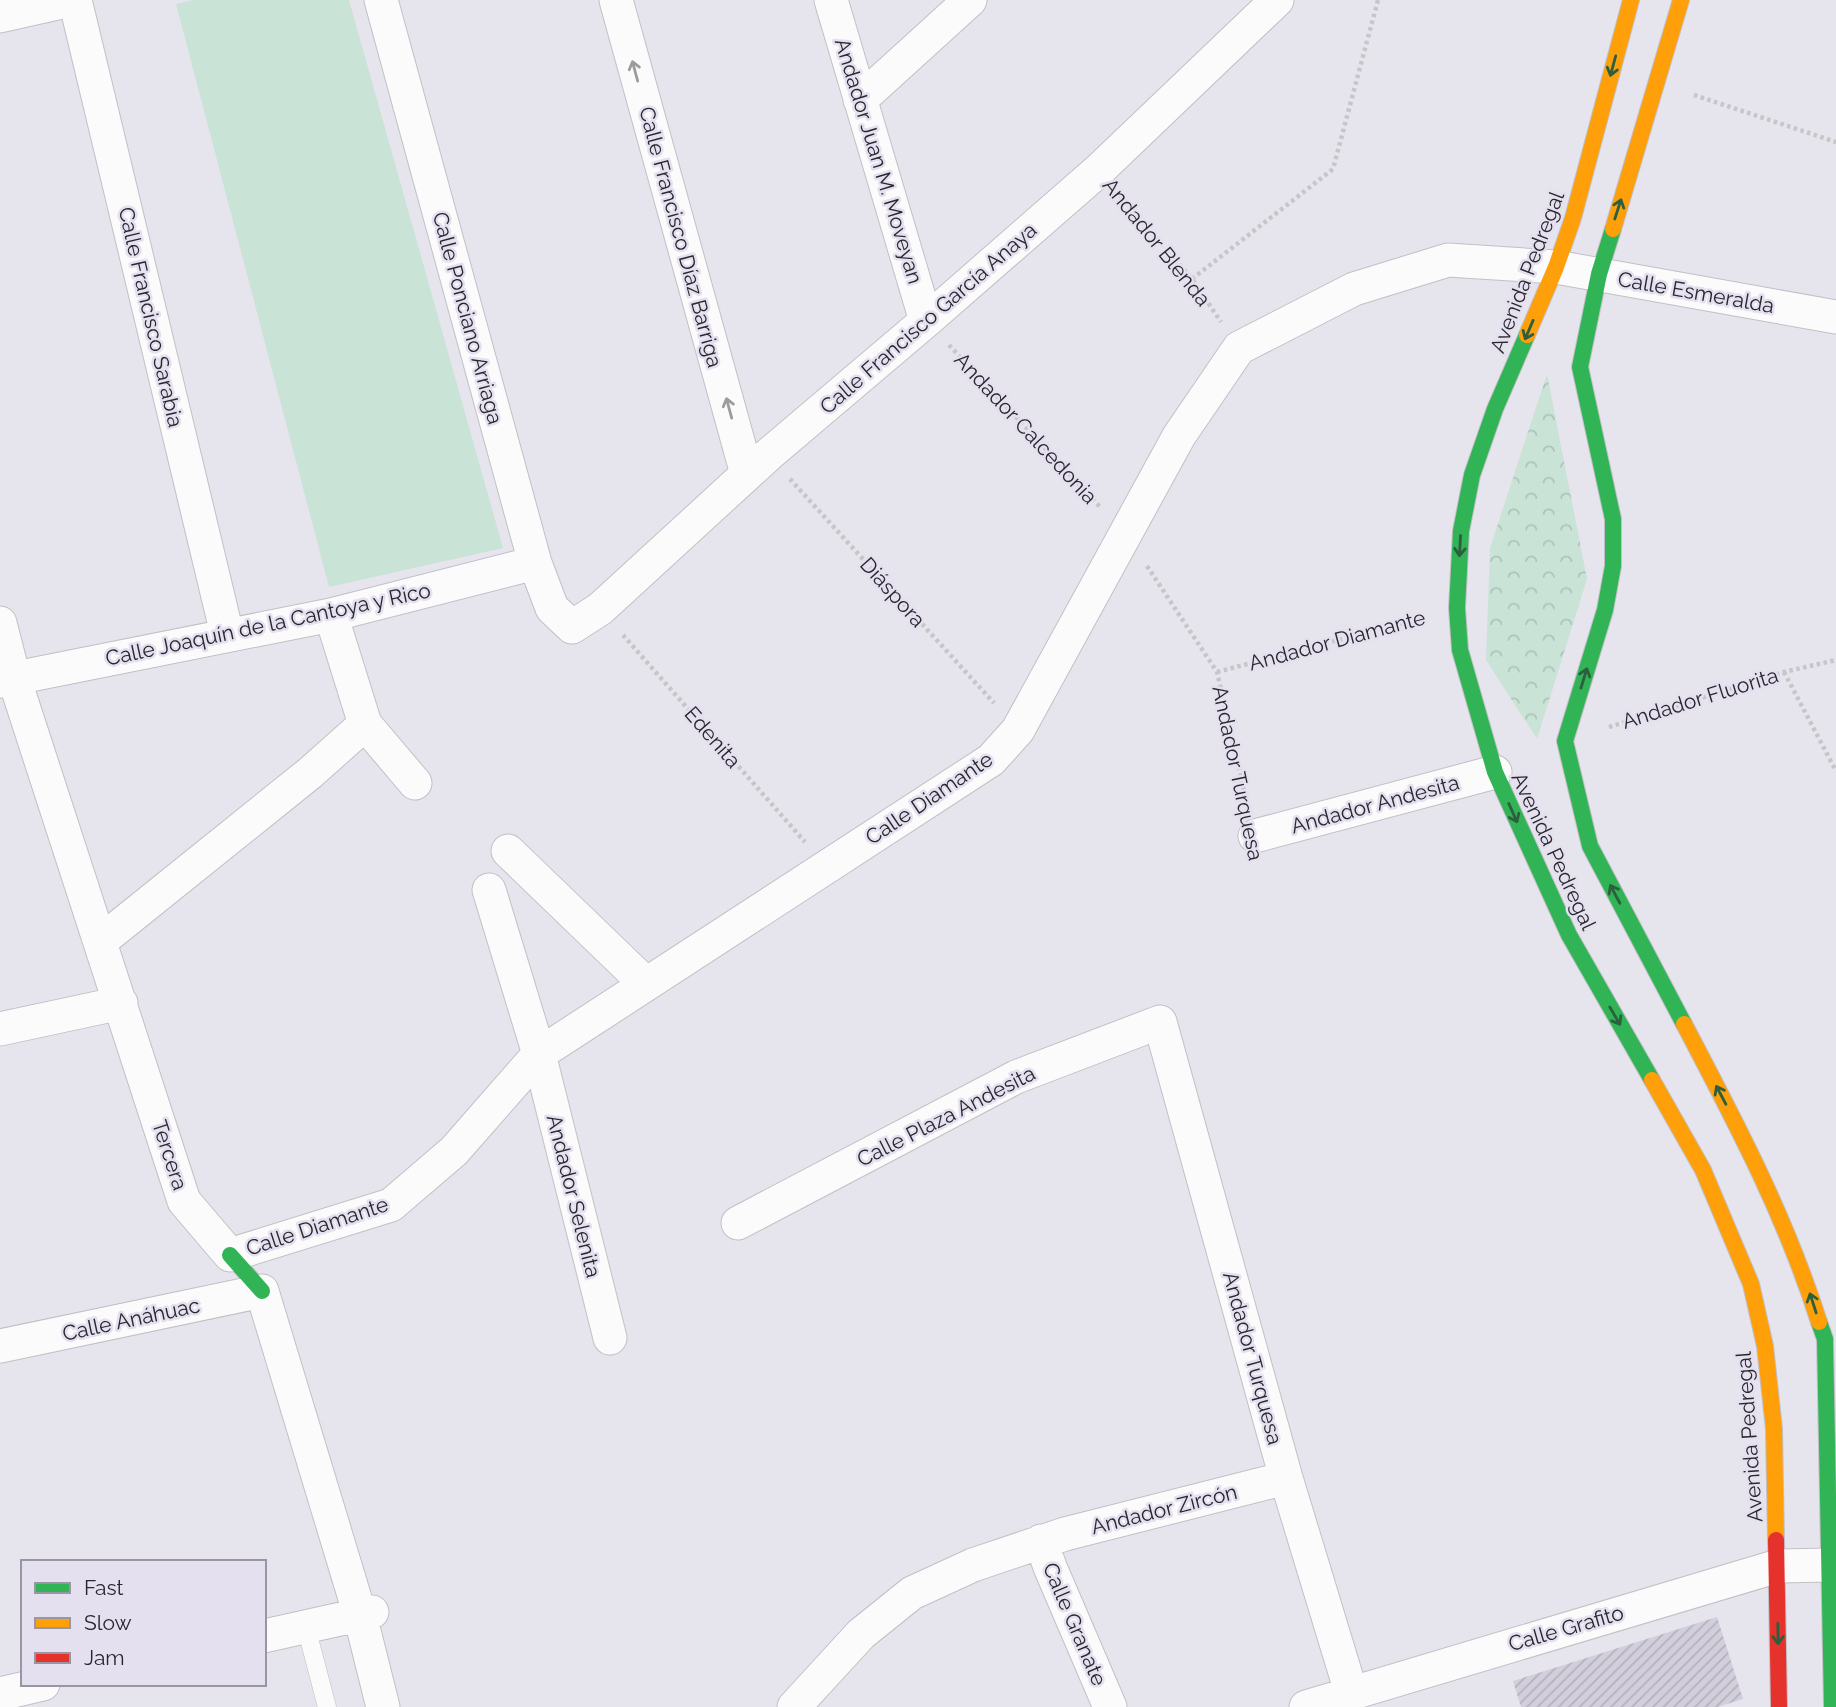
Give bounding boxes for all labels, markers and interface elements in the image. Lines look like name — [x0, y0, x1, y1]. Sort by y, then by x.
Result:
street label: Andador Juan M. Moveyan — [830, 35, 928, 287]
one-way arrow — [1606, 54, 1619, 77]
one-way arrow — [628, 60, 641, 83]
street label: Calle Francisco Díaz Barriga — [634, 104, 728, 370]
street label: Andador Blenda — [1098, 173, 1216, 311]
street label: Avenida Pedregal — [1485, 187, 1569, 356]
one-way arrow — [1613, 198, 1625, 220]
street label: Calle Francisco Sarabia — [114, 205, 188, 429]
street label: Calle Ponciano Arriaga — [428, 209, 508, 427]
street label: Calle Francisco García Anaya — [815, 217, 1041, 419]
street label: Calle Esmeralda — [1616, 266, 1776, 318]
one-way arrow — [1522, 319, 1535, 340]
street label: Andador Calcedonia — [949, 347, 1103, 509]
one-way arrow — [721, 398, 734, 420]
one-way arrow — [1454, 534, 1467, 557]
street label: Diáspora — [855, 552, 931, 632]
street label: Calle Joaquín de la Cantoya y Rico — [103, 577, 433, 671]
street label: Andador Diamante — [1246, 604, 1428, 676]
street label: Andador Fluorita — [1619, 662, 1781, 734]
one-way arrow — [1579, 668, 1591, 690]
street label: Andador Turquesa — [1207, 683, 1269, 863]
street label: Edenita — [680, 701, 746, 773]
street label: Calle Diamante — [861, 746, 997, 850]
street label: Avenida Pedregal — [1507, 768, 1602, 934]
street label: Andador Andesita — [1288, 770, 1462, 838]
one-way arrow — [1507, 802, 1520, 823]
one-way arrow — [1608, 884, 1621, 905]
one-way arrow — [1608, 1006, 1622, 1026]
street label: Calle Plaza Andesita — [853, 1060, 1039, 1172]
one-way arrow — [1714, 1085, 1728, 1106]
street label: Andador Selenita — [542, 1112, 606, 1280]
street label: Tercera — [147, 1117, 193, 1193]
street label: Calle Diamante — [243, 1191, 391, 1261]
street label: Andador Turquesa — [1218, 1269, 1288, 1447]
street label: Calle Anáhuac — [60, 1292, 202, 1346]
one-way arrow — [1806, 1292, 1818, 1314]
street label: Avenida Pedregal — [1731, 1351, 1767, 1523]
street label: Andador Zircón — [1088, 1479, 1240, 1539]
street label: Calle Granate — [1038, 1559, 1112, 1689]
legend — [21, 1560, 266, 1686]
text: Fast — [84, 1575, 124, 1600]
street label: Calle Grafito — [1506, 1600, 1626, 1656]
text: Slow — [84, 1610, 132, 1635]
one-way arrow — [1771, 1622, 1785, 1645]
text: Jam — [84, 1645, 125, 1670]

